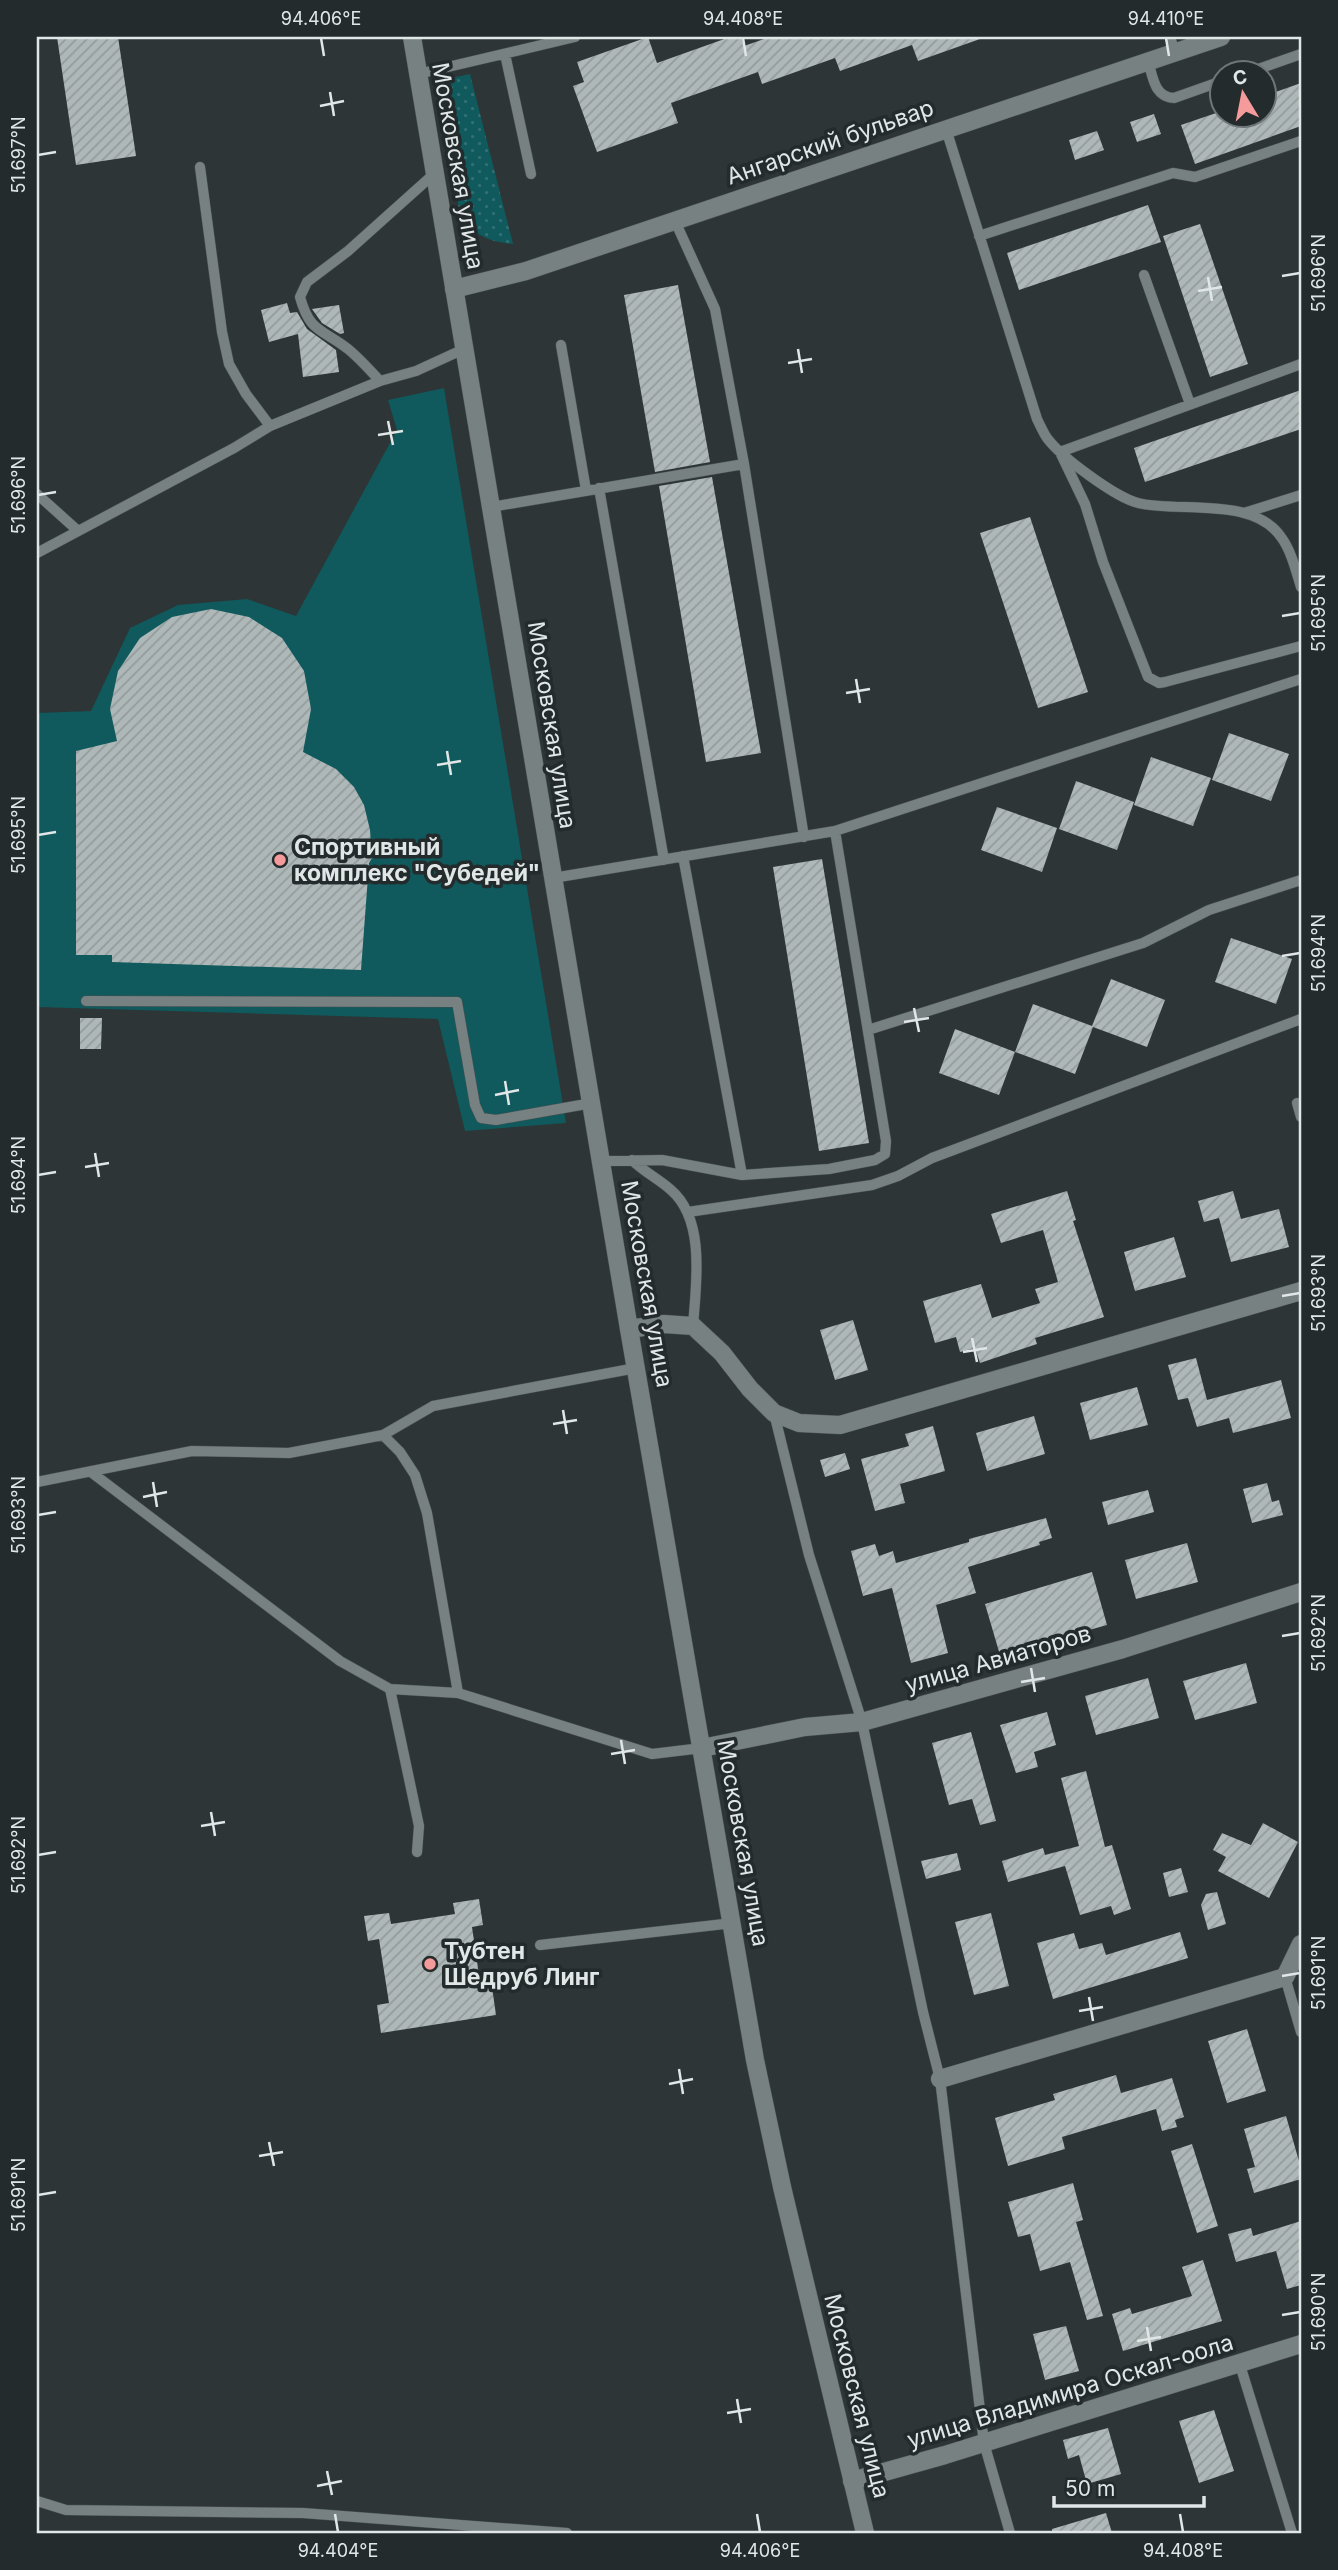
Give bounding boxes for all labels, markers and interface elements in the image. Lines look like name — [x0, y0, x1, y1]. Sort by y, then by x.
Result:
text: 94.406°E — [281, 8, 361, 29]
text: 94.408°E — [703, 8, 783, 29]
text: 94.410°E — [1128, 8, 1204, 29]
street label: Московская улица — [426, 60, 490, 272]
north arrow — [1208, 60, 1278, 130]
text: С — [1231, 65, 1249, 90]
street label: Ангарский бульвар — [723, 93, 937, 191]
text: 51.697°N — [8, 117, 29, 193]
text: 51.696°N — [1308, 234, 1329, 312]
text: 51.696°N — [8, 456, 29, 534]
text: 51.695°N — [1308, 574, 1329, 652]
street label: Московская улица — [522, 619, 582, 831]
text: 51.695°N — [8, 796, 29, 874]
place label: Спортивный комплекс "Субедей" — [294, 833, 540, 887]
marker: Спортивный комплекс "Субедей" — [272, 852, 288, 868]
text: 51.694°N — [1308, 914, 1329, 992]
text: 51.694°N — [8, 1136, 29, 1214]
street label: Московская улица — [615, 1178, 679, 1390]
text: 51.693°N — [1308, 1254, 1329, 1332]
text: 51.693°N — [8, 1476, 29, 1554]
text: 51.692°N — [1308, 1594, 1329, 1672]
street label: улица Авиаторов — [902, 1619, 1094, 1699]
street label: Московская улица — [711, 1737, 775, 1949]
text: 51.692°N — [8, 1816, 29, 1894]
text: 51.691°N — [1308, 1936, 1329, 2010]
place label: Тубтен Шедруб Линг — [444, 1937, 600, 1991]
marker: Тубтен Шедруб Линг — [422, 1956, 438, 1972]
text: 51.691°N — [8, 2158, 29, 2232]
text: 51.690°N — [1308, 2273, 1329, 2351]
street label: Московская улица — [818, 2291, 896, 2501]
street label: улица Владимира Оскал-оола — [903, 2328, 1237, 2454]
scale bar — [1054, 2465, 1205, 2509]
text: 50 m — [1065, 2476, 1115, 2501]
text: 94.404°E — [298, 2540, 378, 2561]
text: 94.406°E — [720, 2540, 800, 2561]
text: 94.408°E — [1143, 2540, 1223, 2561]

